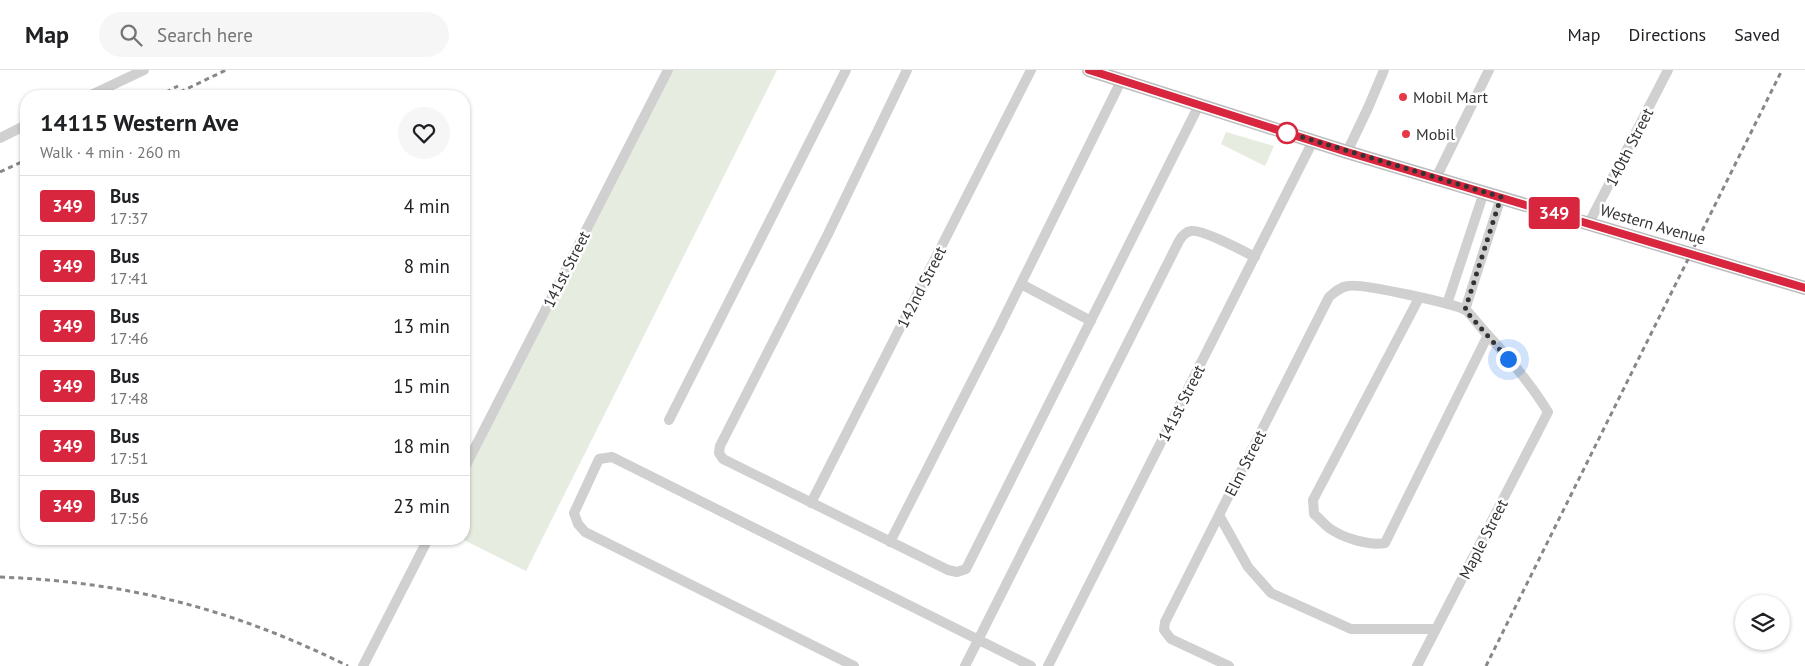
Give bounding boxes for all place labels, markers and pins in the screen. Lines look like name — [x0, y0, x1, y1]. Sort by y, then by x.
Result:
place label: Mobil Mart — [1413, 87, 1489, 107]
marker: Mobil Mart — [1397, 91, 1409, 103]
unlabelled marker — [1276, 122, 1298, 144]
place label: Mobil — [1416, 124, 1455, 144]
marker: Mobil — [1400, 128, 1412, 140]

